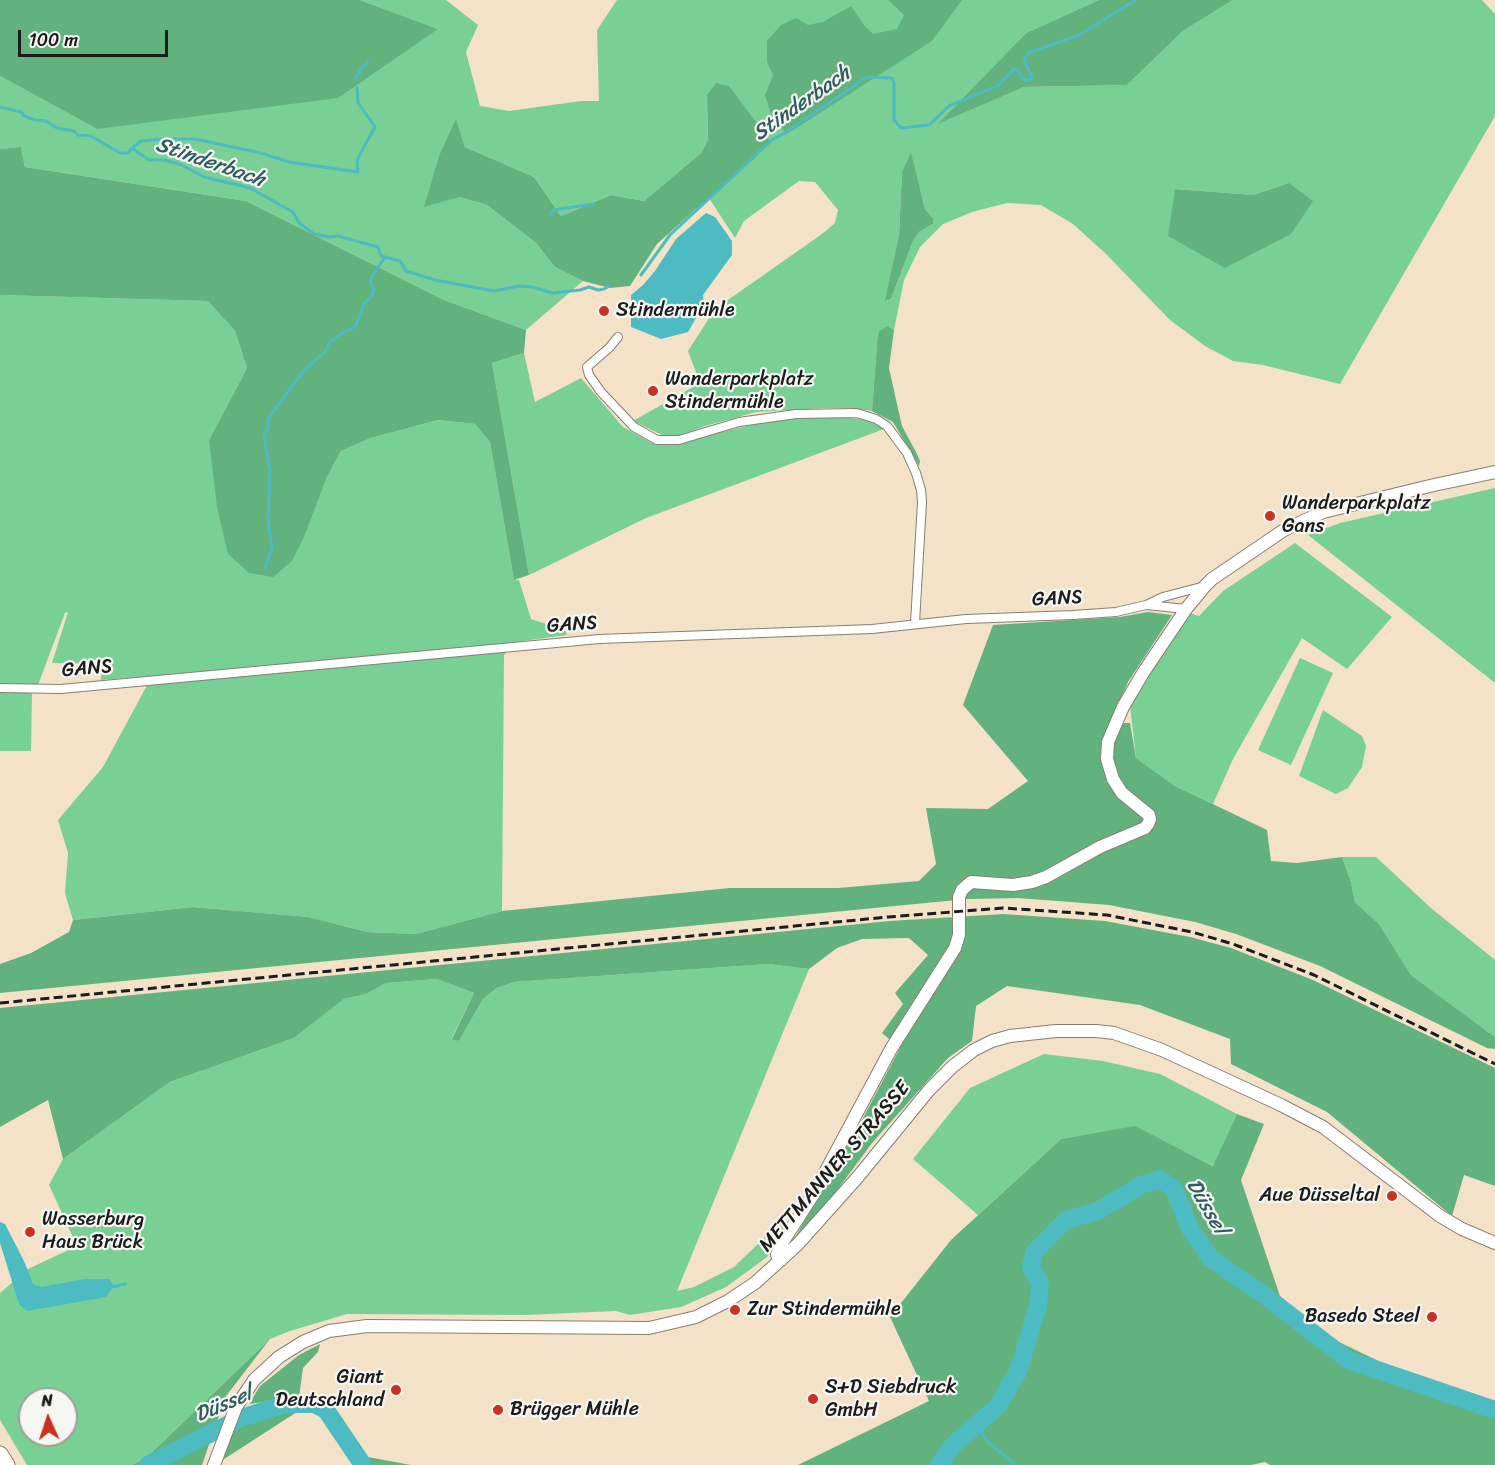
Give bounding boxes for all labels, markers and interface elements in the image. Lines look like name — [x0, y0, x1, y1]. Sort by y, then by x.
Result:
scale bar — [21, 18, 171, 56]
text: 100 m — [29, 24, 78, 56]
water label: Stinderbach — [748, 61, 856, 147]
water label: Stinderbach — [152, 133, 268, 193]
place label: Stindermühle — [616, 299, 735, 323]
marker: Stindermühle — [597, 304, 611, 318]
place label: Wanderparkplatz Stindermühle — [665, 368, 814, 415]
marker: Wanderparkplatz Stindermühle — [646, 384, 660, 398]
place label: Wanderparkplatz Gans — [1282, 492, 1431, 539]
marker: Wanderparkplatz Gans — [1263, 509, 1277, 523]
street label: GANS — [1031, 586, 1083, 612]
street label: GANS — [546, 611, 598, 639]
street label: GANS — [61, 655, 113, 683]
street label: METTMANNER STRASSE — [754, 1077, 916, 1257]
water label: Düssel — [1180, 1175, 1232, 1239]
place label: Aue Düsseltal — [1259, 1184, 1380, 1208]
marker: Aue Düsseltal — [1385, 1189, 1399, 1203]
place label: Wasserburg Haus Brück — [42, 1208, 144, 1255]
marker: Wasserburg Haus Brück — [23, 1225, 37, 1239]
place label: Zur Stindermühle — [747, 1298, 901, 1322]
marker: Zur Stindermühle — [728, 1303, 742, 1317]
place label: Basedo Steel — [1305, 1305, 1420, 1329]
marker: Basedo Steel — [1425, 1310, 1439, 1324]
place label: Giant Deutschland — [276, 1366, 384, 1413]
place label: S+D Siebdruck GmbH — [825, 1376, 956, 1423]
water label: Düssel — [192, 1382, 256, 1428]
marker: Giant Deutschland — [389, 1383, 403, 1397]
text: N — [41, 1386, 53, 1415]
north arrow — [18, 1387, 78, 1447]
marker: S+D Siebdruck GmbH — [806, 1392, 820, 1406]
place label: Brügger Mühle — [510, 1398, 639, 1422]
marker: Brügger Mühle — [491, 1403, 505, 1417]

